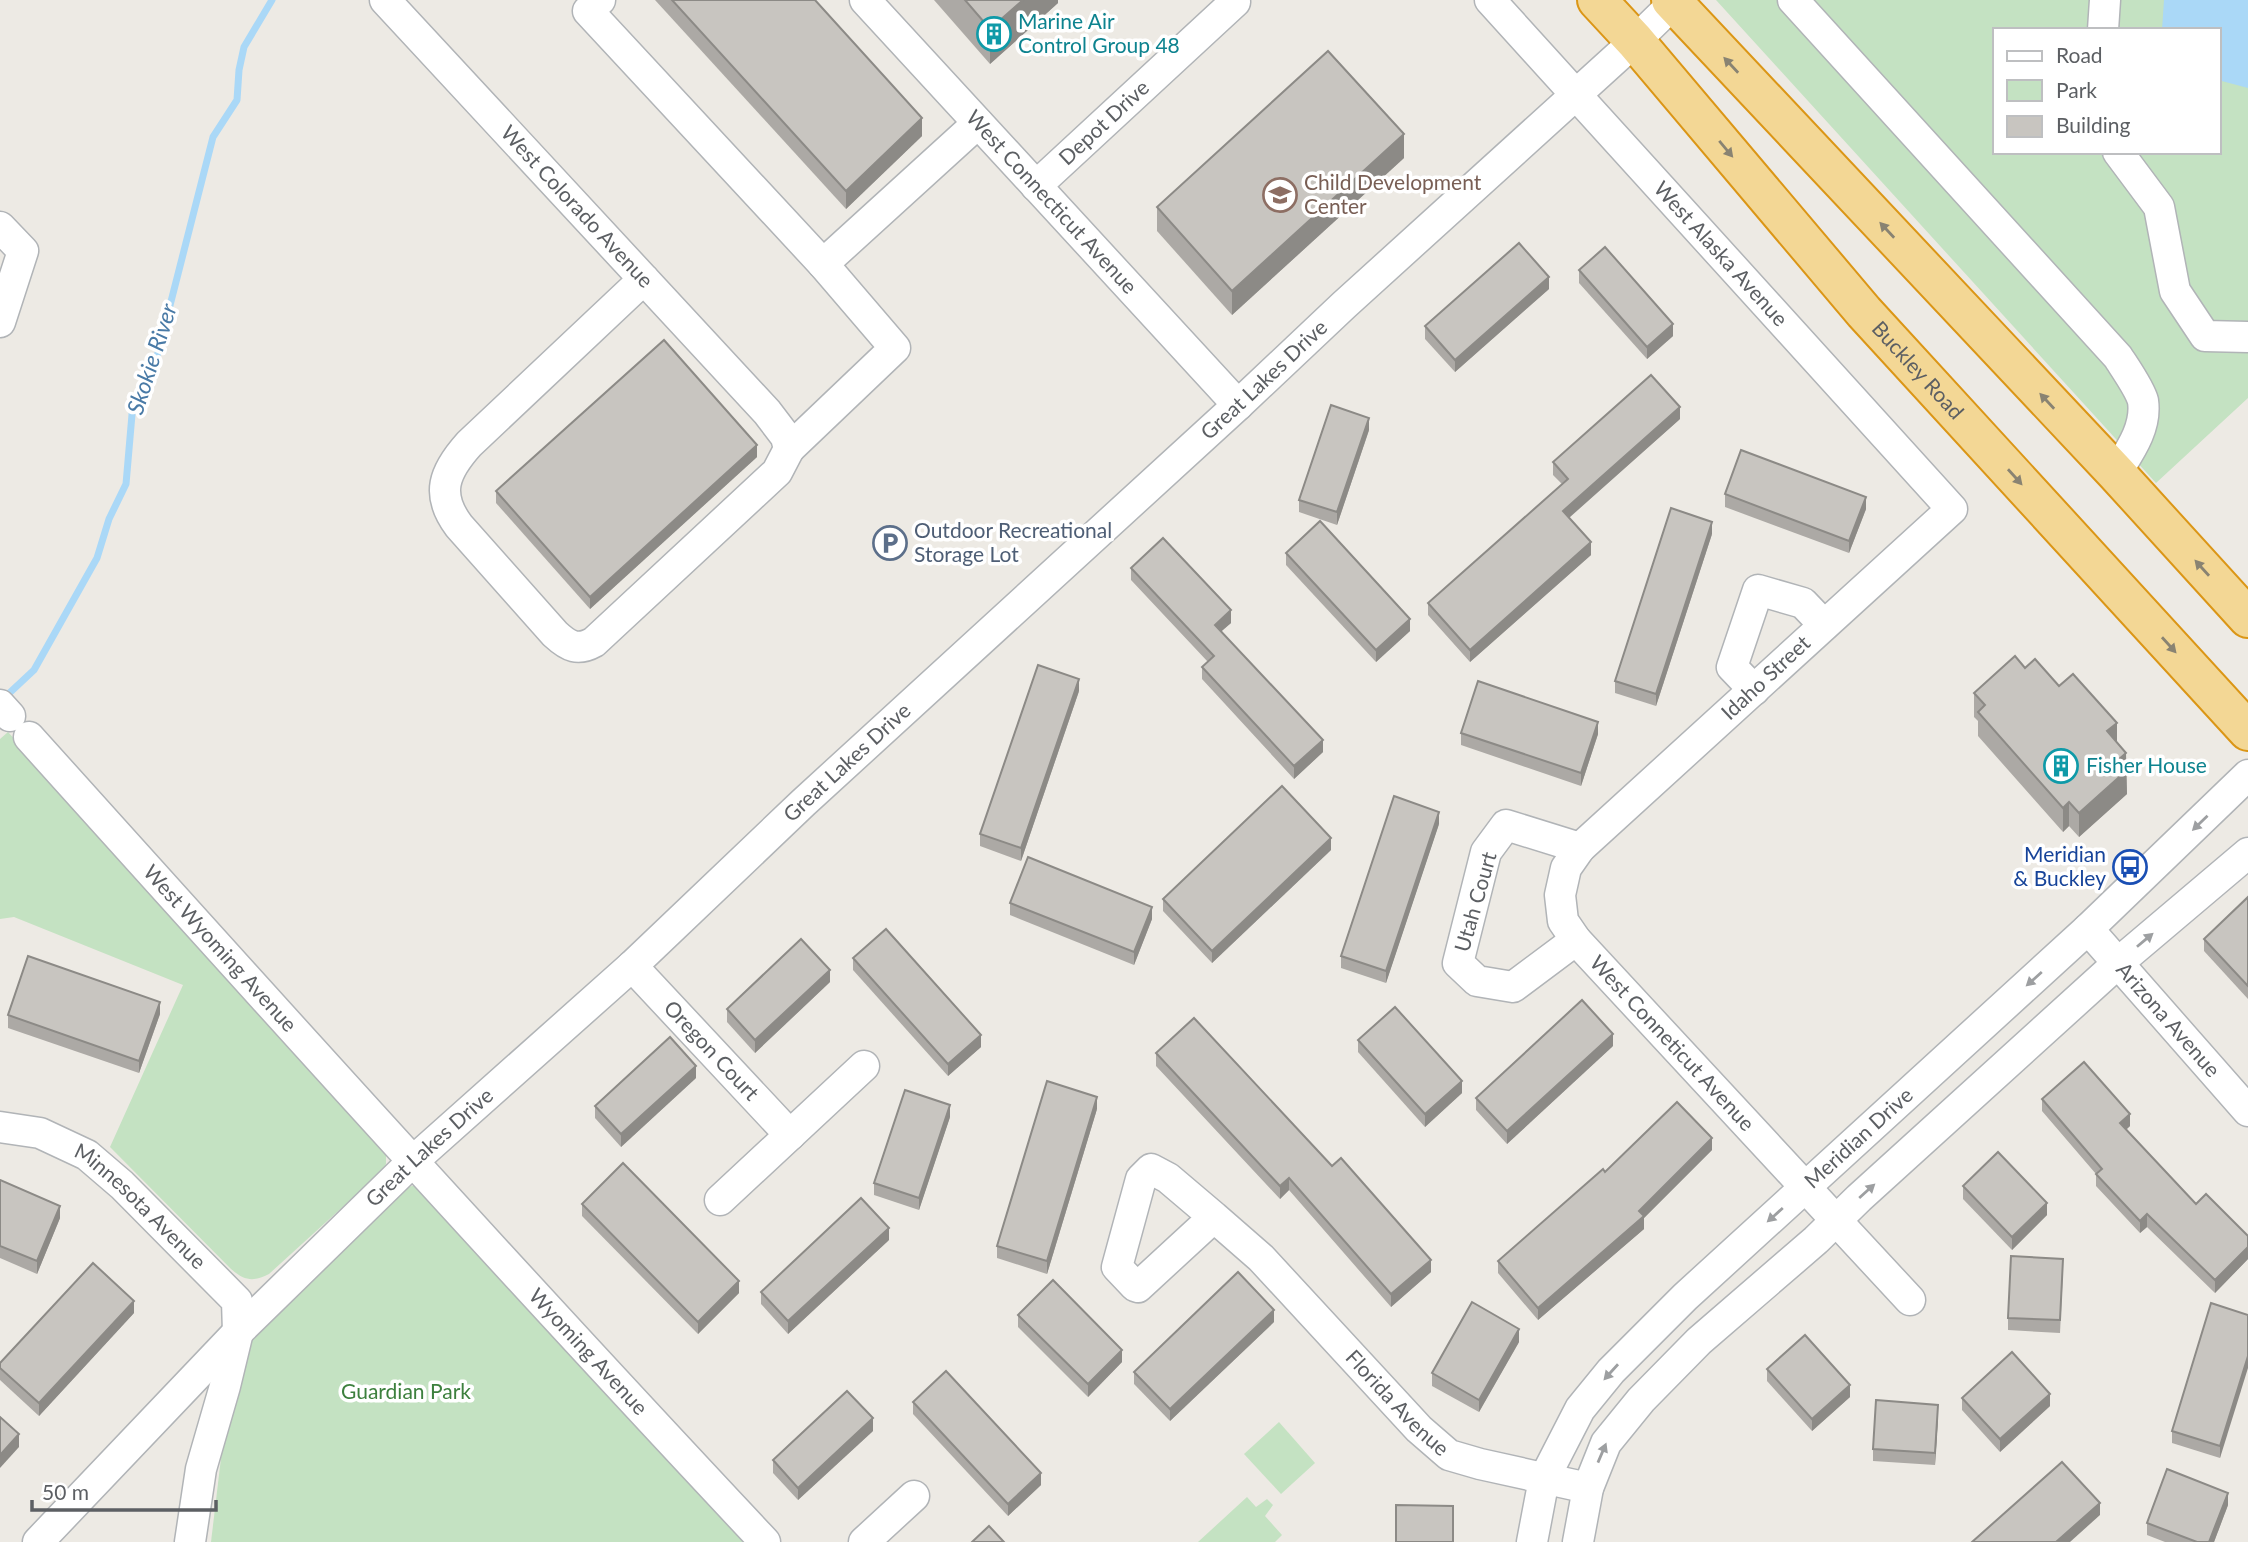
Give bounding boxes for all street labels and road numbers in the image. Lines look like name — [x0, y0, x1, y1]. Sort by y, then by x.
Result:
street label: Depot Drive — [1053, 74, 1153, 169]
street label: West Connecticut Avenue — [962, 104, 1143, 298]
street label: West Colorado Avenue — [497, 119, 659, 292]
street label: West Alaska Avenue — [1650, 175, 1794, 331]
street label: Great Lakes Drive — [1195, 314, 1331, 444]
street label: Buckley Road — [1868, 315, 1970, 424]
street label: Idaho Street — [1715, 629, 1815, 724]
street label: Great Lakes Drive — [777, 697, 915, 826]
street label: Utah Court — [1448, 848, 1501, 954]
street label: West Wyoming Avenue — [139, 859, 303, 1036]
street label: West Conneticut Avenue — [1586, 949, 1761, 1135]
street label: Arizona Avenue — [2112, 956, 2226, 1081]
street label: Oregon Court — [660, 995, 765, 1105]
street label: Great Lakes Drive — [360, 1082, 497, 1211]
street label: Meridian Drive — [1799, 1082, 1917, 1193]
street label: Minnesota Avenue — [71, 1137, 212, 1273]
street label: Wyoming Avenue — [525, 1282, 654, 1419]
street label: Florida Avenue — [1341, 1344, 1455, 1460]

